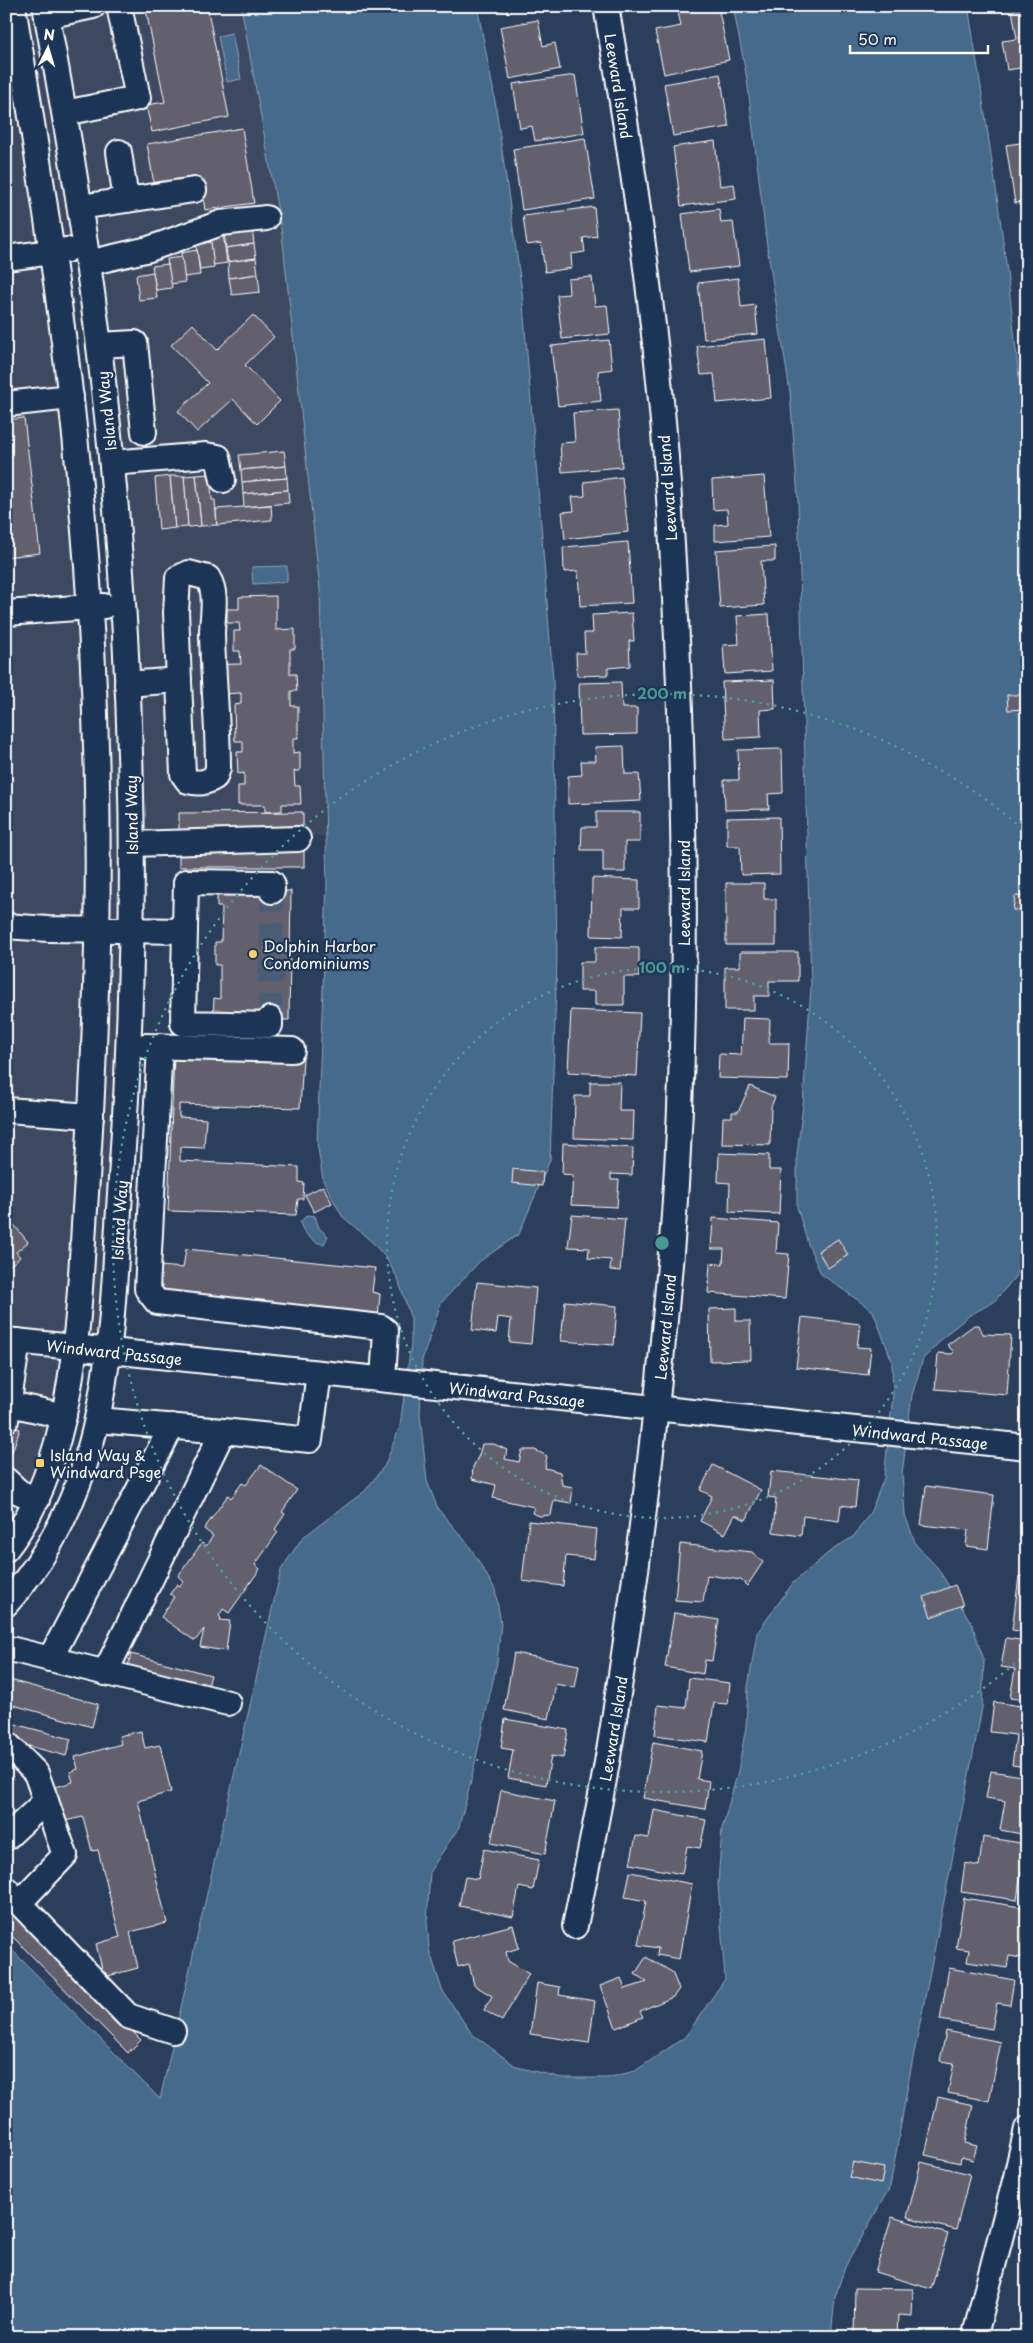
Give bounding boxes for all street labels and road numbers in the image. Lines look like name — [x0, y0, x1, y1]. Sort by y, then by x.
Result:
street label: Leeward Island — [599, 32, 639, 140]
street label: Island Way — [90, 370, 122, 452]
street label: Leeward Island — [652, 434, 682, 542]
street label: Island Way — [119, 775, 143, 855]
street label: Leeward Island — [672, 840, 695, 946]
street label: Island Way — [104, 1179, 132, 1261]
street label: Leeward Island — [648, 1273, 681, 1381]
street label: Windward Passage — [45, 1333, 183, 1370]
street label: Windward Passage — [448, 1375, 586, 1412]
street label: Windward Passage — [851, 1417, 989, 1454]
street label: Leeward Island — [593, 1674, 632, 1783]

